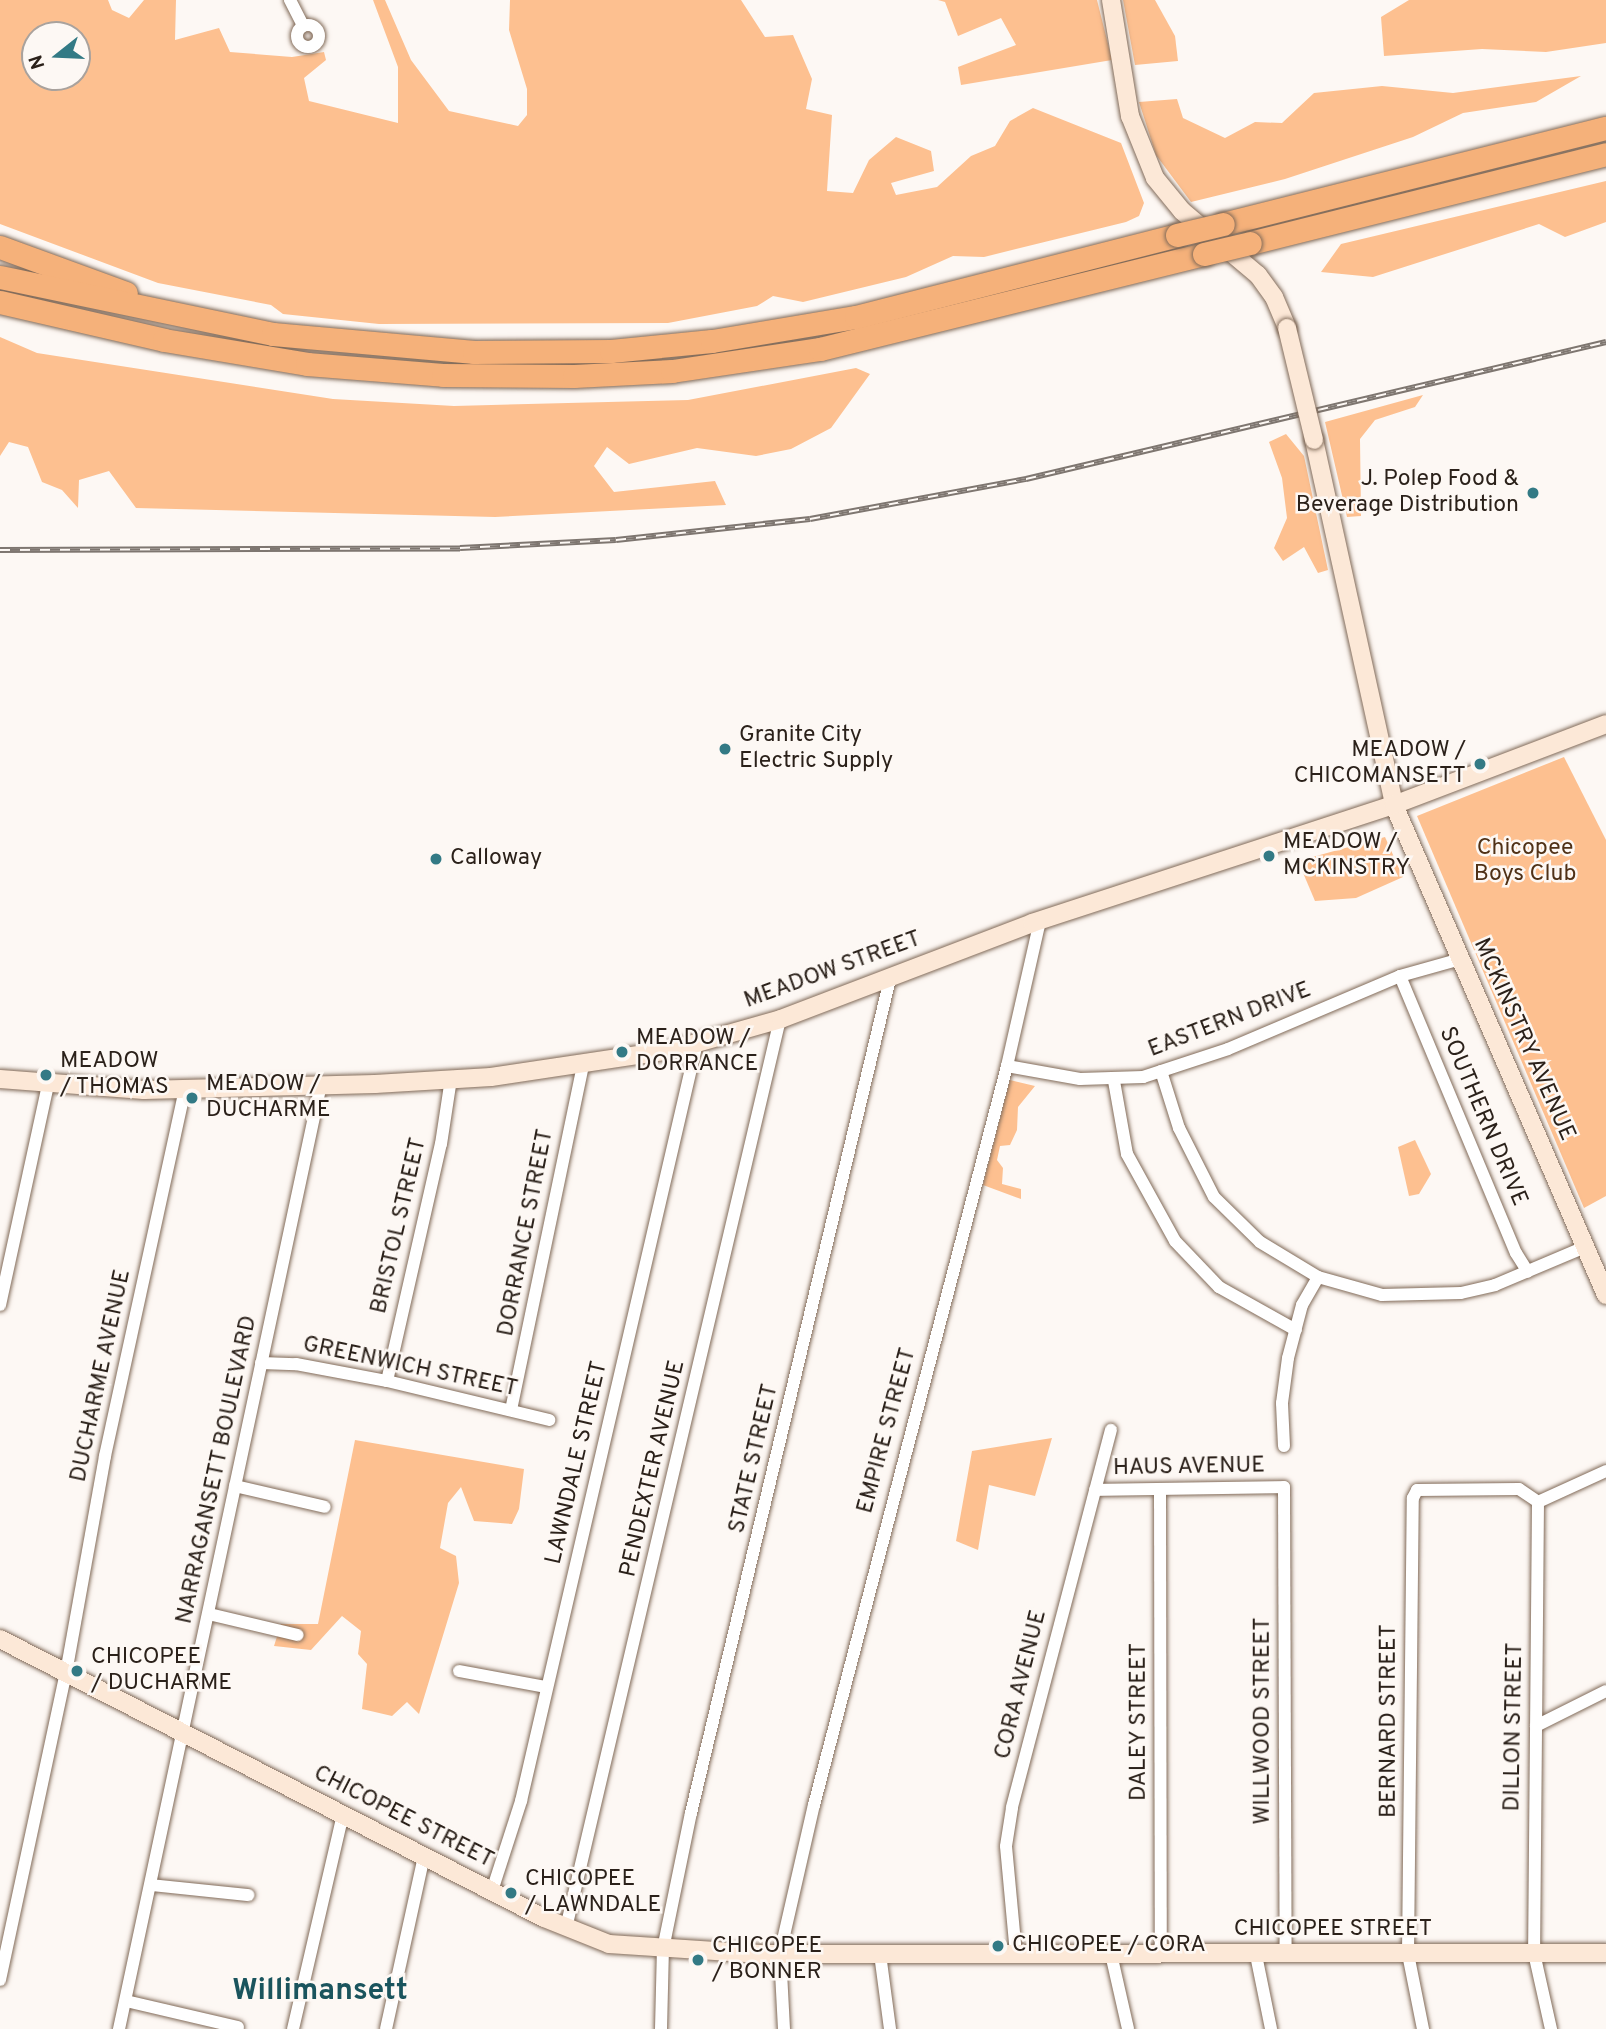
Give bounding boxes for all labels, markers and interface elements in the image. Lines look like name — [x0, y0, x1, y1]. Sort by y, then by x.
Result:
north arrow — [21, 21, 91, 91]
text: N — [24, 52, 51, 72]
place label: J. Polep Food & Beverage Distribution — [1296, 466, 1519, 520]
marker: J. Polep Food & Beverage Distribution — [1525, 485, 1541, 501]
place label: Granite City Electric Supply — [739, 722, 893, 776]
place label: MEADOW / CHICOMANSETT — [1294, 737, 1466, 791]
marker: Granite City Electric Supply — [717, 741, 733, 757]
marker: MEADOW / CHICOMANSETT — [1472, 756, 1488, 772]
place label: MEADOW / MCKINSTRY — [1283, 829, 1410, 883]
park label: Chicopee Boys Club — [1474, 835, 1576, 889]
place label: Calloway — [450, 845, 542, 873]
marker: MEADOW / MCKINSTRY — [1261, 848, 1277, 864]
marker: Calloway — [428, 851, 444, 867]
street label: MEADOW STREET — [741, 926, 925, 1016]
street label: MCKINSTRY AVENUE — [1466, 934, 1580, 1146]
street label: EASTERN DRIVE — [1145, 977, 1315, 1065]
street label: SOUTHERN DRIVE — [1432, 1023, 1532, 1211]
place label: MEADOW / DORRANCE — [636, 1025, 758, 1079]
marker: MEADOW / DORRANCE — [614, 1044, 630, 1060]
place label: MEADOW / THOMAS — [60, 1048, 170, 1102]
marker: MEADOW / THOMAS — [38, 1067, 54, 1083]
place label: MEADOW / DUCHARME — [206, 1071, 330, 1125]
marker: MEADOW / DUCHARME — [184, 1090, 200, 1106]
street label: DORRANCE STREET — [493, 1127, 561, 1339]
street label: BRISTOL STREET — [366, 1135, 434, 1317]
street label: DUCHARME AVENUE — [66, 1267, 138, 1485]
street label: NARRAGANSETT BOULEVARD — [172, 1313, 264, 1627]
street label: GREENWICH STREET — [300, 1332, 520, 1404]
street label: EMPIRE STREET — [853, 1345, 923, 1517]
street label: PENDEXTER AVENUE — [616, 1357, 692, 1581]
street label: LAWNDALE STREET — [541, 1359, 615, 1567]
street label: STATE STREET — [724, 1382, 786, 1536]
street label: HAUS AVENUE — [1112, 1453, 1266, 1483]
street label: CORA AVENUE — [990, 1607, 1054, 1763]
street label: WILLWOOD STREET — [1250, 1617, 1278, 1825]
street label: BERNARD STREET — [1376, 1624, 1404, 1818]
street label: DILLON STREET — [1500, 1642, 1530, 1812]
street label: DALEY STREET — [1126, 1643, 1154, 1801]
place label: CHICOPEE / DUCHARME — [91, 1644, 232, 1698]
marker: CHICOPEE / DUCHARME — [69, 1663, 85, 1679]
street label: CHICOPEE STREET — [308, 1761, 498, 1875]
place label: CHICOPEE / LAWNDALE — [525, 1866, 661, 1920]
marker: CHICOPEE / LAWNDALE — [503, 1885, 519, 1901]
street label: CHICOPEE STREET — [1234, 1916, 1432, 1944]
place label: CHICOPEE / CORA — [1012, 1932, 1206, 1960]
place label: CHICOPEE / BONNER — [712, 1933, 822, 1987]
marker: CHICOPEE / CORA — [990, 1938, 1006, 1954]
marker: CHICOPEE / BONNER — [690, 1952, 706, 1968]
district label: Willimansett — [232, 1974, 408, 2010]

